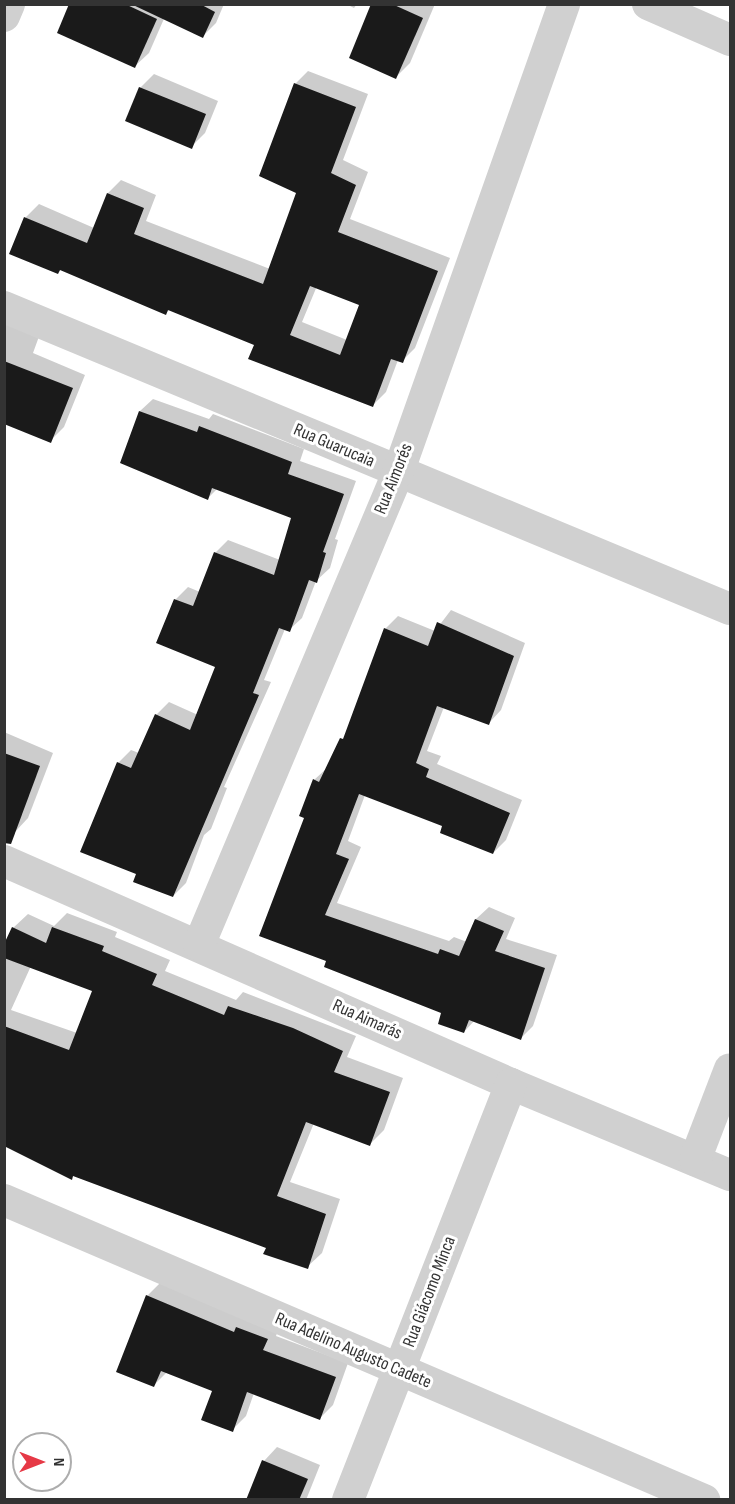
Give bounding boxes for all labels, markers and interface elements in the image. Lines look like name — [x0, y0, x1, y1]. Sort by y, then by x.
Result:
street label: Rua Guarucaia — [290, 419, 378, 473]
street label: Rua Aimorés — [370, 441, 418, 517]
street label: Rua Aimarás — [329, 995, 405, 1045]
street label: Rua Giácomo Minca — [399, 1233, 461, 1351]
street label: Rua Adelino Augusto Cadete — [272, 1308, 434, 1394]
north arrow — [12, 1432, 72, 1492]
text: N — [49, 1458, 68, 1466]

